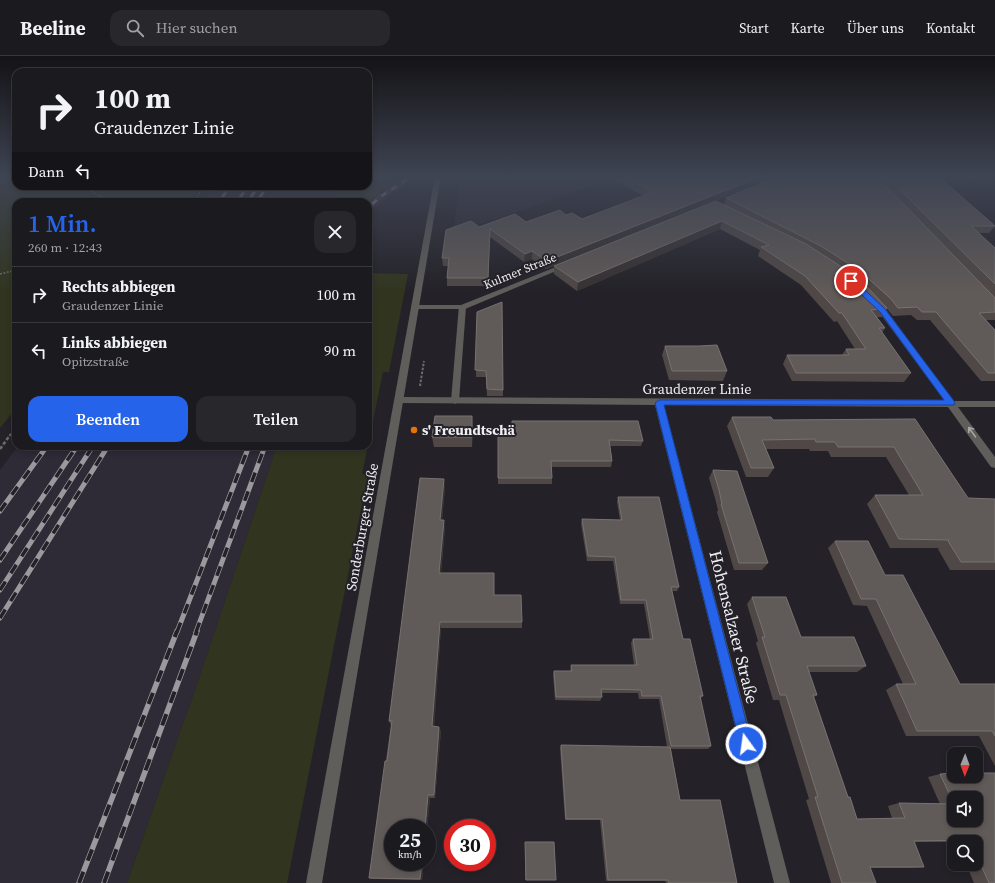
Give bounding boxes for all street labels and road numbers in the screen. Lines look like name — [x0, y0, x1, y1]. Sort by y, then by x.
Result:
street label: Kulmer Straße — [481, 249, 559, 293]
street label: Graudenzer Linie — [642, 379, 752, 399]
street label: Sonderburger Straße — [341, 462, 383, 592]
street label: Hohensalzaer Straße — [703, 548, 765, 706]

